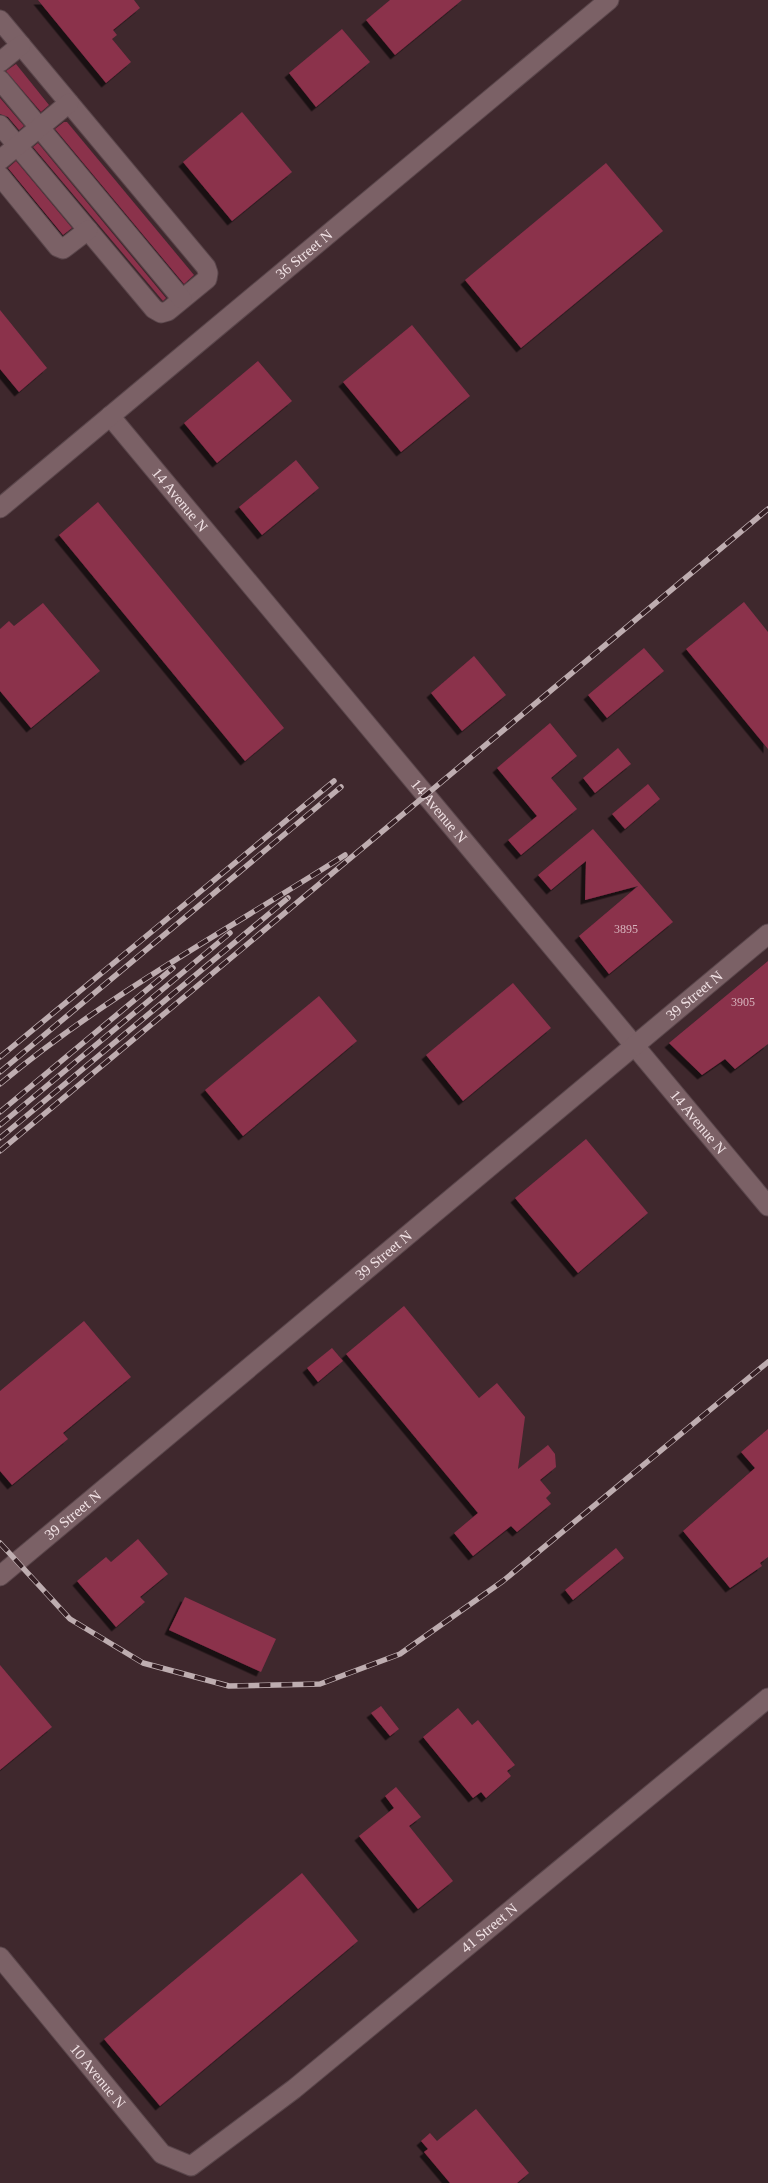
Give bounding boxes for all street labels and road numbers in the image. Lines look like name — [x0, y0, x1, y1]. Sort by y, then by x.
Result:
street label: 36 Street N — [273, 226, 336, 282]
street label: 14 Avenue N — [149, 465, 211, 535]
street label: 14 Avenue N — [408, 776, 470, 846]
street label: 39 Street N — [663, 967, 726, 1024]
street label: 14 Avenue N — [667, 1087, 729, 1157]
street label: 39 Street N — [352, 1227, 415, 1283]
street label: 39 Street N — [42, 1487, 104, 1543]
street label: 41 Street N — [458, 1900, 521, 1956]
street label: 10 Avenue N — [67, 2041, 129, 2111]

